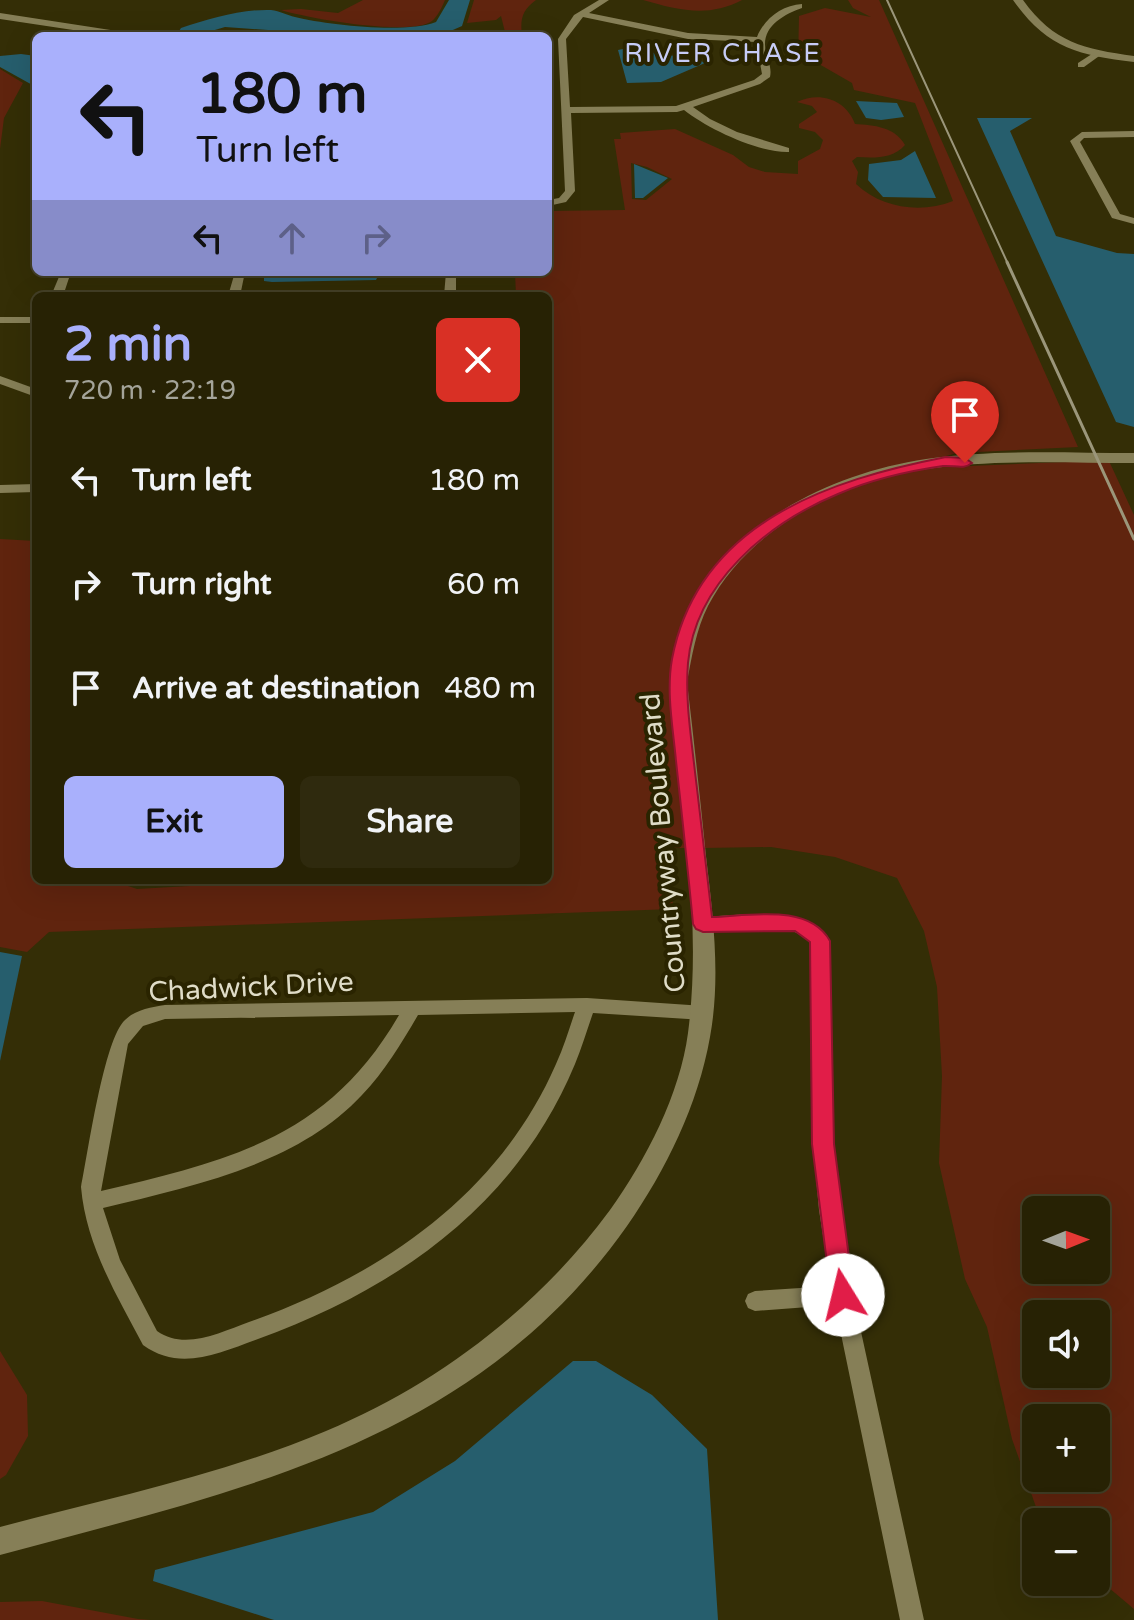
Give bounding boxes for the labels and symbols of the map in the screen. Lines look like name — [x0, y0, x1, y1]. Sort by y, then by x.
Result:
district label: RIVER CHASE — [624, 38, 822, 69]
pin — [931, 381, 999, 463]
street label: Countryway Boulevard — [633, 692, 693, 994]
street label: Chadwick Drive — [148, 965, 355, 1009]
north arrow — [1022, 1196, 1110, 1284]
position arrow — [801, 1253, 885, 1337]

